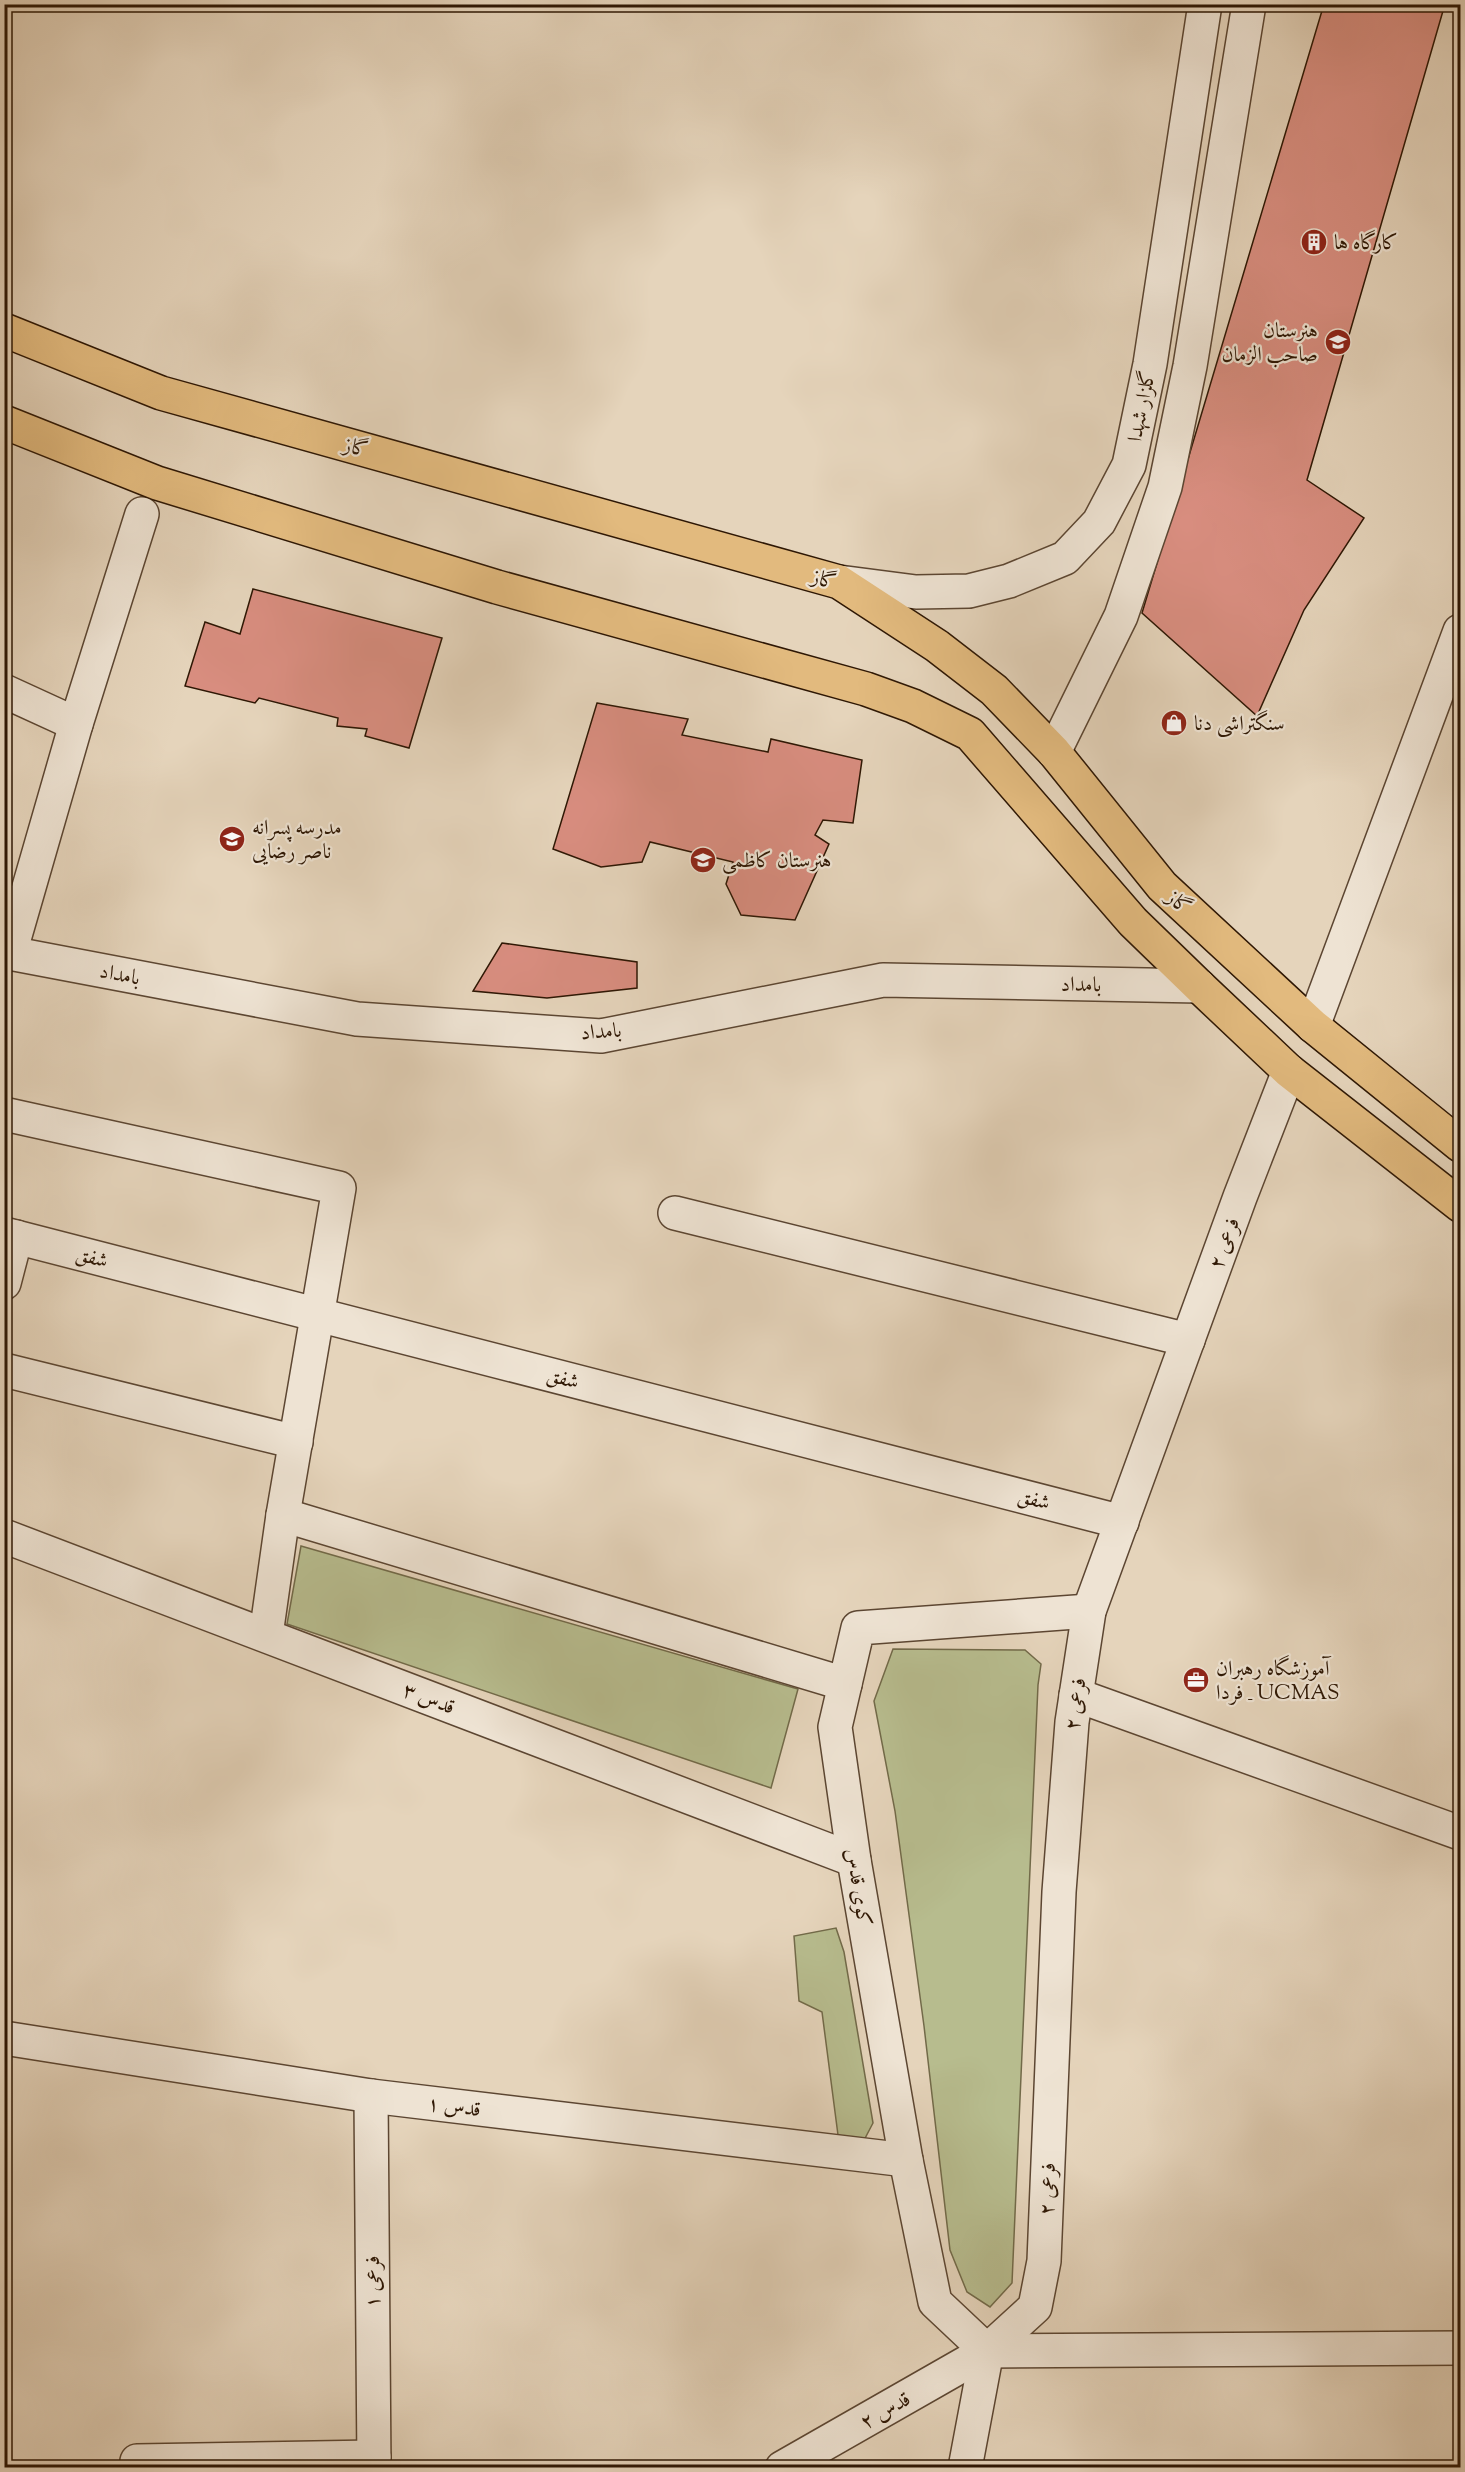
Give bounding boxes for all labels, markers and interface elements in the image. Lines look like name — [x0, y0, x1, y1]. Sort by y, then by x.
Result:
building icon: کارگاه ها — [1299, 227, 1329, 257]
place label: کارگاه ها — [1334, 229, 1398, 259]
place label: هنرستان صاحب الزمان — [1222, 317, 1318, 371]
school or university icon: هنرستان صاحب الزمان — [1323, 327, 1353, 357]
street label: گلزار شهدا — [1121, 368, 1165, 445]
street label: گاز — [338, 431, 371, 467]
street label: گاز — [805, 562, 840, 599]
shop icon: سنگتراشی دنا — [1159, 708, 1189, 738]
place label: سنگتراشی دنا — [1194, 710, 1285, 740]
place label: مدرسه پسرانه ناصر رضایی — [252, 814, 342, 868]
school or university icon: مدرسه پسرانه ناصر رضایی — [217, 824, 247, 854]
school or university icon: هنرستان کاظمی — [688, 845, 718, 875]
place label: هنرستان کاظمی — [722, 847, 832, 877]
street label: گاز — [1157, 883, 1197, 923]
street label: بامداد — [97, 957, 143, 995]
street label: بامداد — [1060, 971, 1102, 1001]
street label: بامداد — [580, 1017, 623, 1049]
street label: فرعی ۲ — [1203, 1214, 1249, 1274]
street label: شفق — [72, 1240, 111, 1277]
street label: شفق — [543, 1361, 582, 1398]
street label: شفق — [1014, 1482, 1053, 1519]
place label: آموزشگاه رهبران فردا _ UCMAS — [1216, 1655, 1339, 1709]
office icon: آموزشگاه رهبران فردا _ UCMAS — [1181, 1665, 1211, 1695]
street label: قدس ۳ — [398, 1676, 459, 1723]
street label: فرعی ۲ — [1058, 1676, 1096, 1732]
street label: کوی قدس — [836, 1846, 878, 1928]
street label: قدس ۱ — [425, 2090, 482, 2126]
street label: فرعی ۲ — [1033, 2162, 1065, 2216]
street label: فرعی ۱ — [359, 2256, 389, 2308]
street label: قدس ۲ — [855, 2386, 917, 2438]

